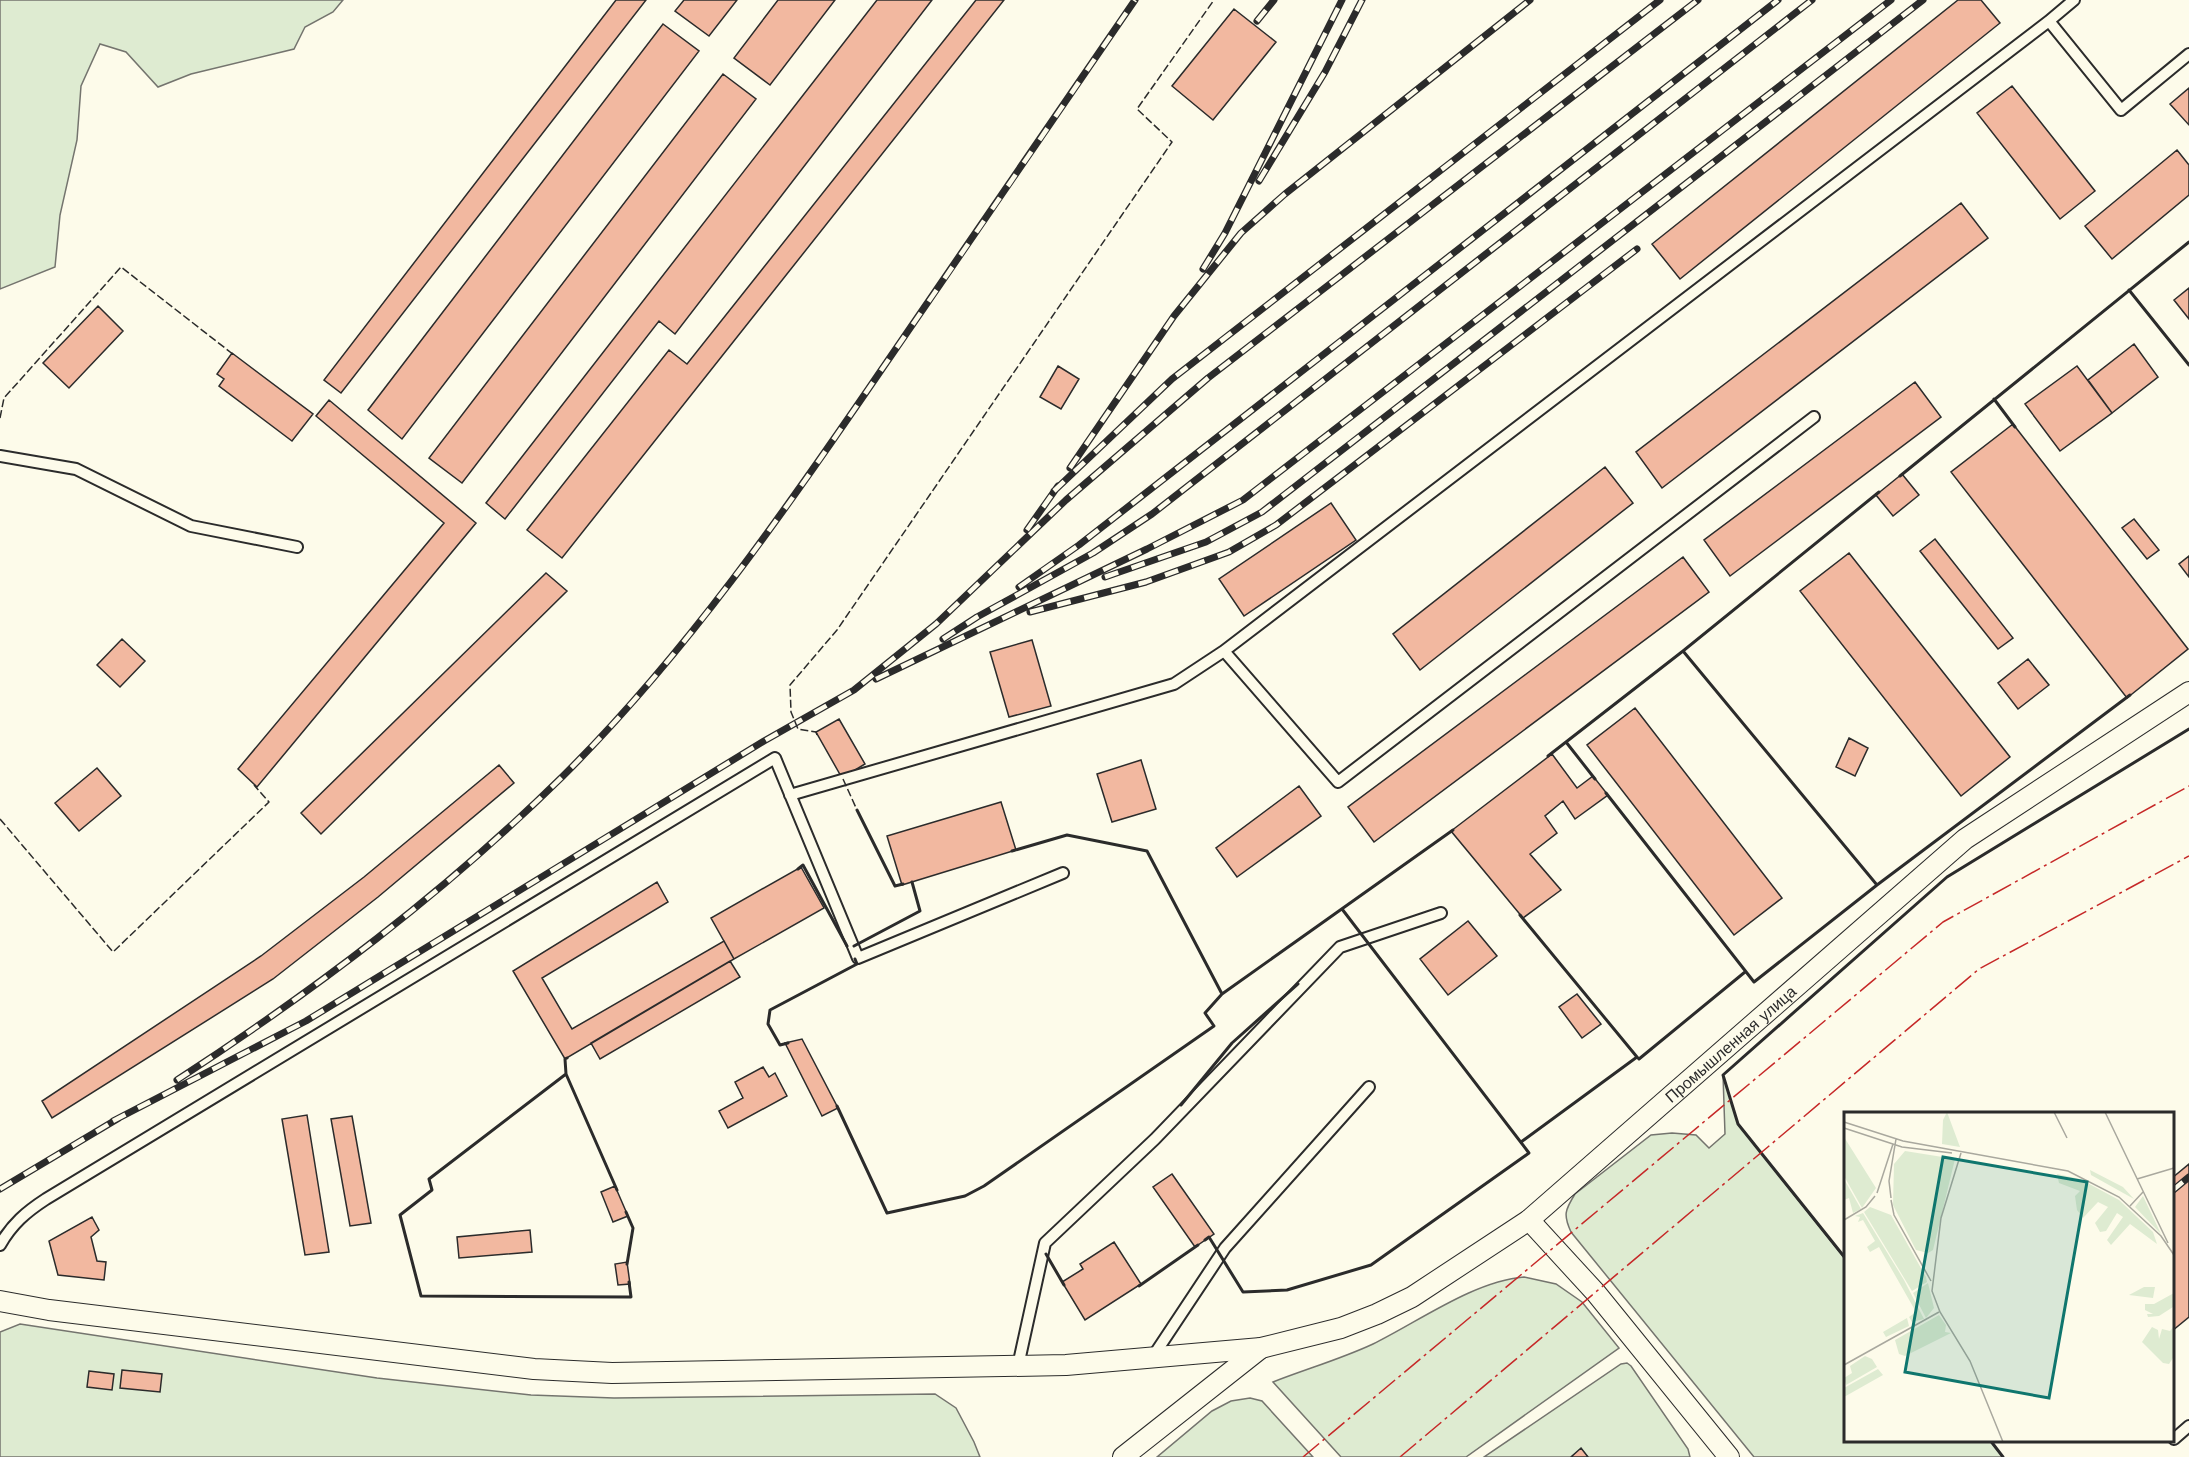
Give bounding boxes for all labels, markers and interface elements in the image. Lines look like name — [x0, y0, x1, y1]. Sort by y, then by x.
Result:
street label: Промышленная улица — [1661, 982, 1800, 1107]
inset map — [1844, 1112, 2174, 1442]

